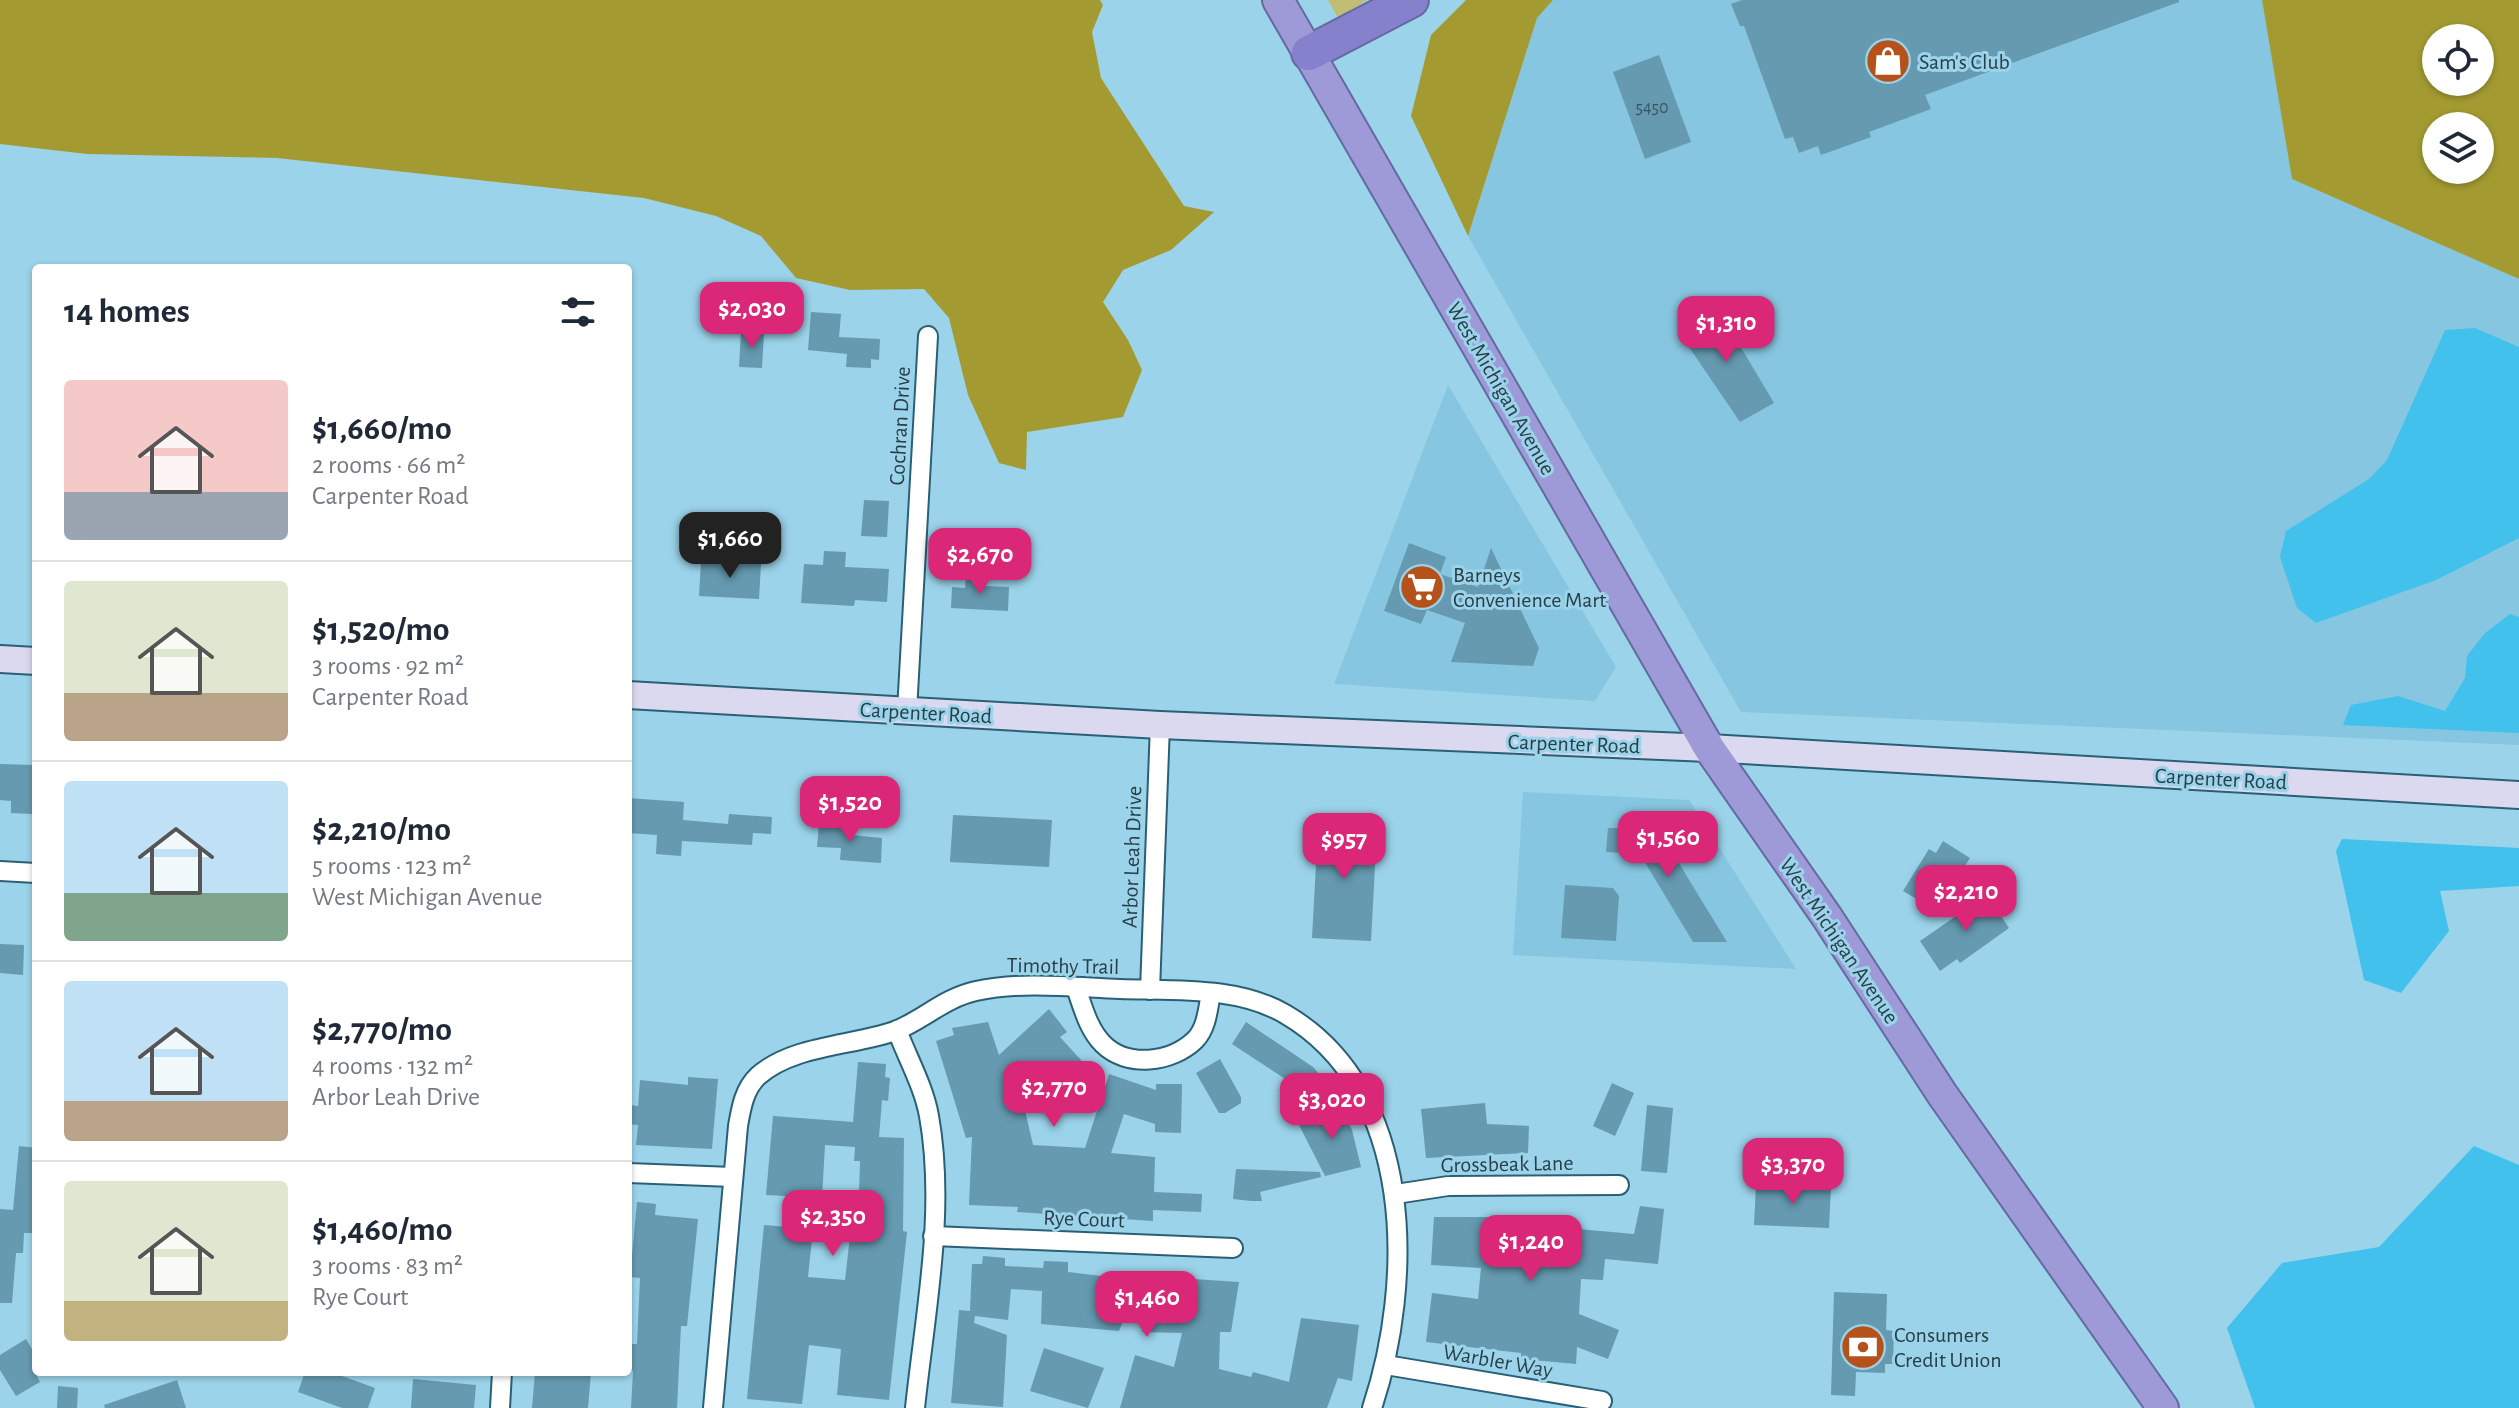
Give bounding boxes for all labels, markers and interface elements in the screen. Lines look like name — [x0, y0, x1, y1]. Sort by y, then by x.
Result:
map controls — [2422, 24, 2494, 184]
button: locate — [2422, 24, 2494, 96]
shop icon: Sam's Club — [1864, 37, 1912, 85]
place label: Sam's Club — [1919, 51, 2010, 73]
house number: 5450 — [1635, 99, 1669, 117]
button: layers — [2422, 112, 2494, 184]
pin: $2,030 — [687, 282, 817, 350]
icon: filters — [556, 290, 600, 334]
text: 14 homes — [64, 295, 190, 329]
text: $2,030 — [718, 295, 786, 321]
pin: $1,310 — [1661, 296, 1791, 364]
street label: West Michigan Avenue — [1443, 299, 1559, 478]
text: $1,310 — [1695, 309, 1757, 335]
street label: Cochran Drive — [886, 366, 914, 486]
icon: home — [128, 412, 224, 508]
text: $1,660/mo — [312, 412, 452, 446]
text: 2 rooms · 66 m² — [312, 452, 465, 478]
text: Carpenter Road — [312, 483, 469, 509]
pin: $1,660 — [665, 512, 795, 580]
text: $1,660 — [697, 525, 763, 551]
pin: $2,670 — [915, 528, 1045, 596]
text: $2,670 — [946, 541, 1014, 567]
supermarket icon: Barneys Convenience Mart — [1398, 563, 1446, 611]
place label: Barneys Convenience Mart — [1453, 564, 1606, 611]
icon: home — [128, 613, 224, 709]
text: $1,520/mo — [312, 613, 450, 647]
text: 3 rooms · 92 m² — [312, 653, 464, 679]
text: Carpenter Road — [312, 684, 469, 710]
street label: Carpenter Road — [859, 699, 993, 727]
street label: Carpenter Road — [1507, 731, 1641, 757]
street label: Carpenter Road — [2154, 765, 2288, 793]
pin: $1,520 — [785, 776, 915, 844]
street label: Arbor Leah Drive — [1119, 786, 1145, 928]
text: $1,520 — [818, 789, 882, 815]
pin: $1,560 — [1603, 811, 1733, 879]
icon: home — [128, 813, 224, 909]
text: $2,210/mo — [312, 813, 451, 847]
pin: $957 — [1297, 813, 1391, 881]
text: $1,560 — [1636, 824, 1700, 850]
text: $957 — [1321, 826, 1367, 852]
text: 5 rooms · 123 m² — [312, 853, 471, 879]
street label: West Michigan Avenue — [1776, 854, 1903, 1028]
pin: $2,210 — [1901, 865, 2031, 933]
text: $2,210 — [1933, 878, 1999, 904]
text: West Michigan Avenue — [312, 884, 542, 910]
street label: Timothy Trail — [1006, 954, 1120, 978]
icon: home — [128, 1013, 224, 1109]
text: $2,770/mo — [312, 1013, 452, 1047]
text: 4 rooms · 132 m² — [312, 1053, 473, 1079]
pin: $2,770 — [989, 1061, 1119, 1129]
pin: $3,020 — [1267, 1073, 1397, 1141]
text: $2,770 — [1021, 1074, 1087, 1100]
text: Arbor Leah Drive — [312, 1084, 480, 1110]
text: $3,020 — [1298, 1086, 1366, 1112]
pin: $3,370 — [1728, 1138, 1858, 1206]
text: $3,370 — [1761, 1151, 1825, 1177]
street label: Grossbeak Lane — [1440, 1152, 1574, 1176]
pin: $2,350 — [768, 1190, 898, 1258]
text: $2,350 — [800, 1203, 866, 1229]
street label: Rye Court — [1043, 1207, 1125, 1231]
icon: home — [128, 1213, 224, 1309]
text: $1,460/mo — [312, 1213, 452, 1247]
pin: $1,240 — [1466, 1215, 1596, 1283]
text: $1,240 — [1498, 1228, 1564, 1254]
text: 3 rooms · 83 m² — [312, 1253, 463, 1279]
pin: $1,460 — [1082, 1271, 1212, 1339]
text: Rye Court — [312, 1284, 408, 1310]
text: $1,460 — [1114, 1284, 1180, 1310]
bank icon: Consumers Credit Union — [1839, 1323, 1887, 1371]
place label: Consumers Credit Union — [1894, 1324, 2002, 1371]
street label: Warbler Way — [1441, 1341, 1555, 1382]

